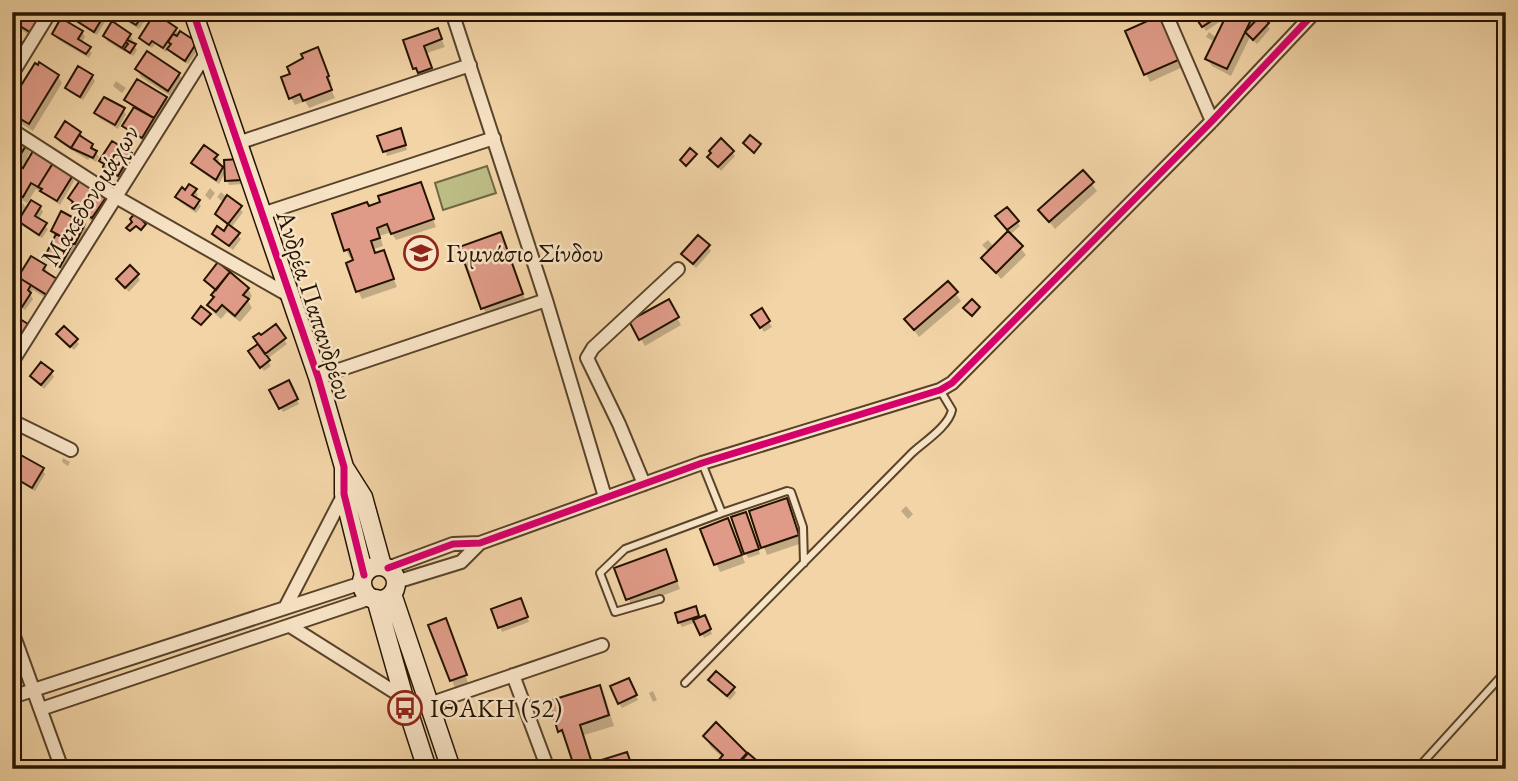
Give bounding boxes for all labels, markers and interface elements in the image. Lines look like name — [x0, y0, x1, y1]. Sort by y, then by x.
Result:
street label: Μακεδονομάχων — [33, 118, 147, 272]
street label: Ανδρέα Παπανδρέου — [268, 205, 362, 404]
school or university icon: Γυμνάσιο Σίνδου — [402, 234, 440, 272]
place label: Γυμνάσιο Σίνδου — [446, 236, 604, 270]
bus stop icon: ΙΘΑΚΗ (52) — [386, 689, 424, 727]
place label: ΙΘΑΚΗ (52) — [430, 691, 562, 725]

